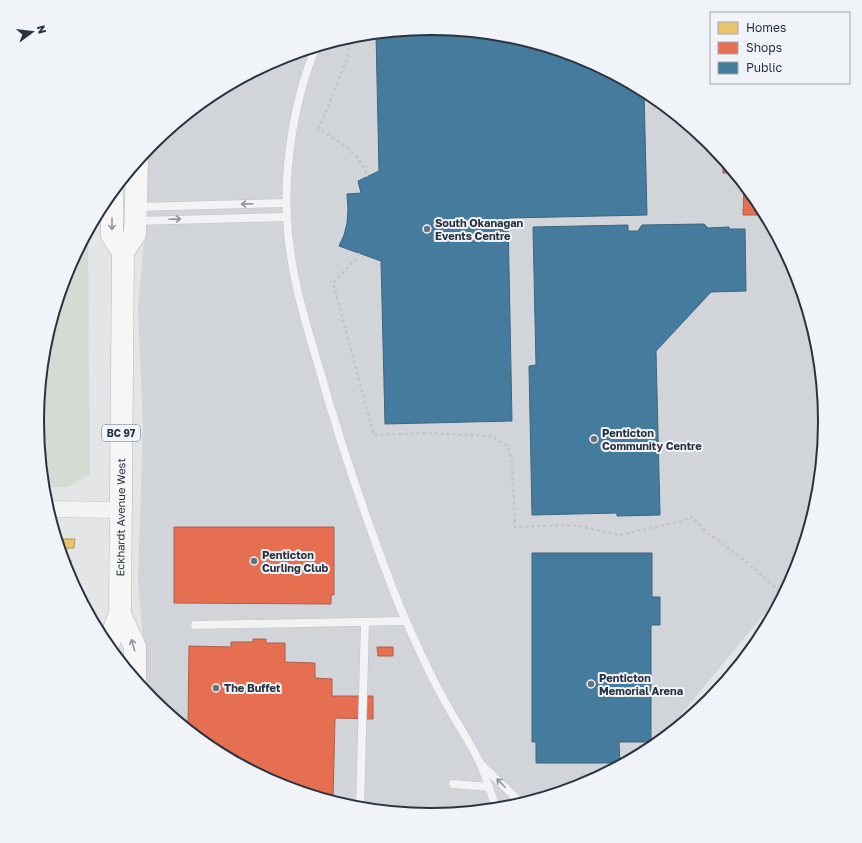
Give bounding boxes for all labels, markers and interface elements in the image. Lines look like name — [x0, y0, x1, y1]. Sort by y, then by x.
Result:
north arrow — [12, 12, 52, 52]
legend — [710, 12, 850, 84]
text: Homes — [746, 20, 786, 35]
text: N — [35, 24, 50, 35]
text: Shops — [746, 40, 782, 55]
text: Public — [746, 60, 783, 75]
one-way arrow — [241, 200, 254, 208]
one-way arrow — [168, 216, 181, 223]
place label: South Okanagan Events Centre — [435, 216, 524, 242]
one-way arrow — [108, 217, 116, 230]
marker: South Okanagan Events Centre — [422, 224, 432, 234]
road number: BC 97 — [102, 425, 140, 441]
place label: Penticton Community Centre — [602, 426, 702, 452]
marker: Penticton Community Centre — [589, 434, 599, 444]
street label: Eckhardt Avenue West — [113, 458, 127, 576]
place label: Penticton Curling Club — [262, 548, 329, 574]
marker: Penticton Curling Club — [249, 556, 259, 566]
one-way arrow — [129, 639, 136, 652]
place label: Penticton Memorial Arena — [599, 671, 683, 697]
marker: Penticton Memorial Arena — [586, 679, 596, 689]
place label: The Buffet — [224, 681, 281, 694]
marker: The Buffet — [211, 683, 221, 693]
one-way arrow — [496, 778, 506, 788]

